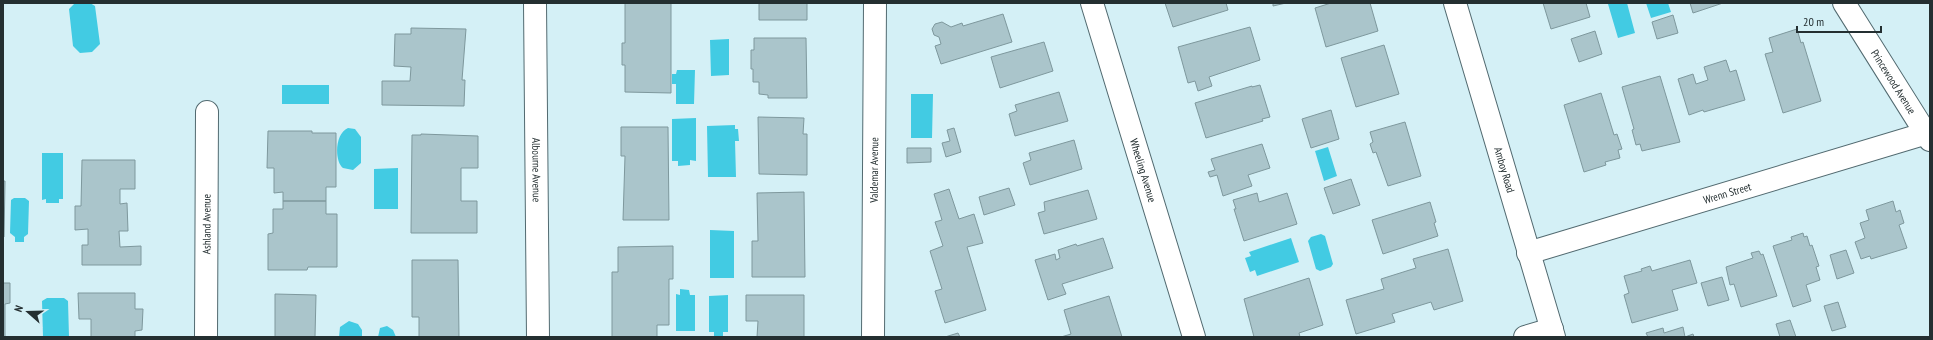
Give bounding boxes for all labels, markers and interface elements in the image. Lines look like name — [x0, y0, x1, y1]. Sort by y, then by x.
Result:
scale bar — [1797, 8, 1881, 34]
text: 20 m — [1803, 14, 1824, 29]
street label: Princewood Avenue — [1868, 47, 1919, 117]
street label: Valdemar Avenue — [867, 137, 881, 204]
street label: Wheeling Avenue — [1127, 137, 1160, 204]
street label: Albourne Avenue — [529, 138, 544, 203]
street label: Amboy Road — [1491, 145, 1518, 194]
street label: Wrenn Street — [1701, 179, 1753, 207]
street label: Ashland Avenue — [199, 193, 214, 254]
north arrow — [8, 292, 48, 332]
text: N — [11, 303, 26, 314]

